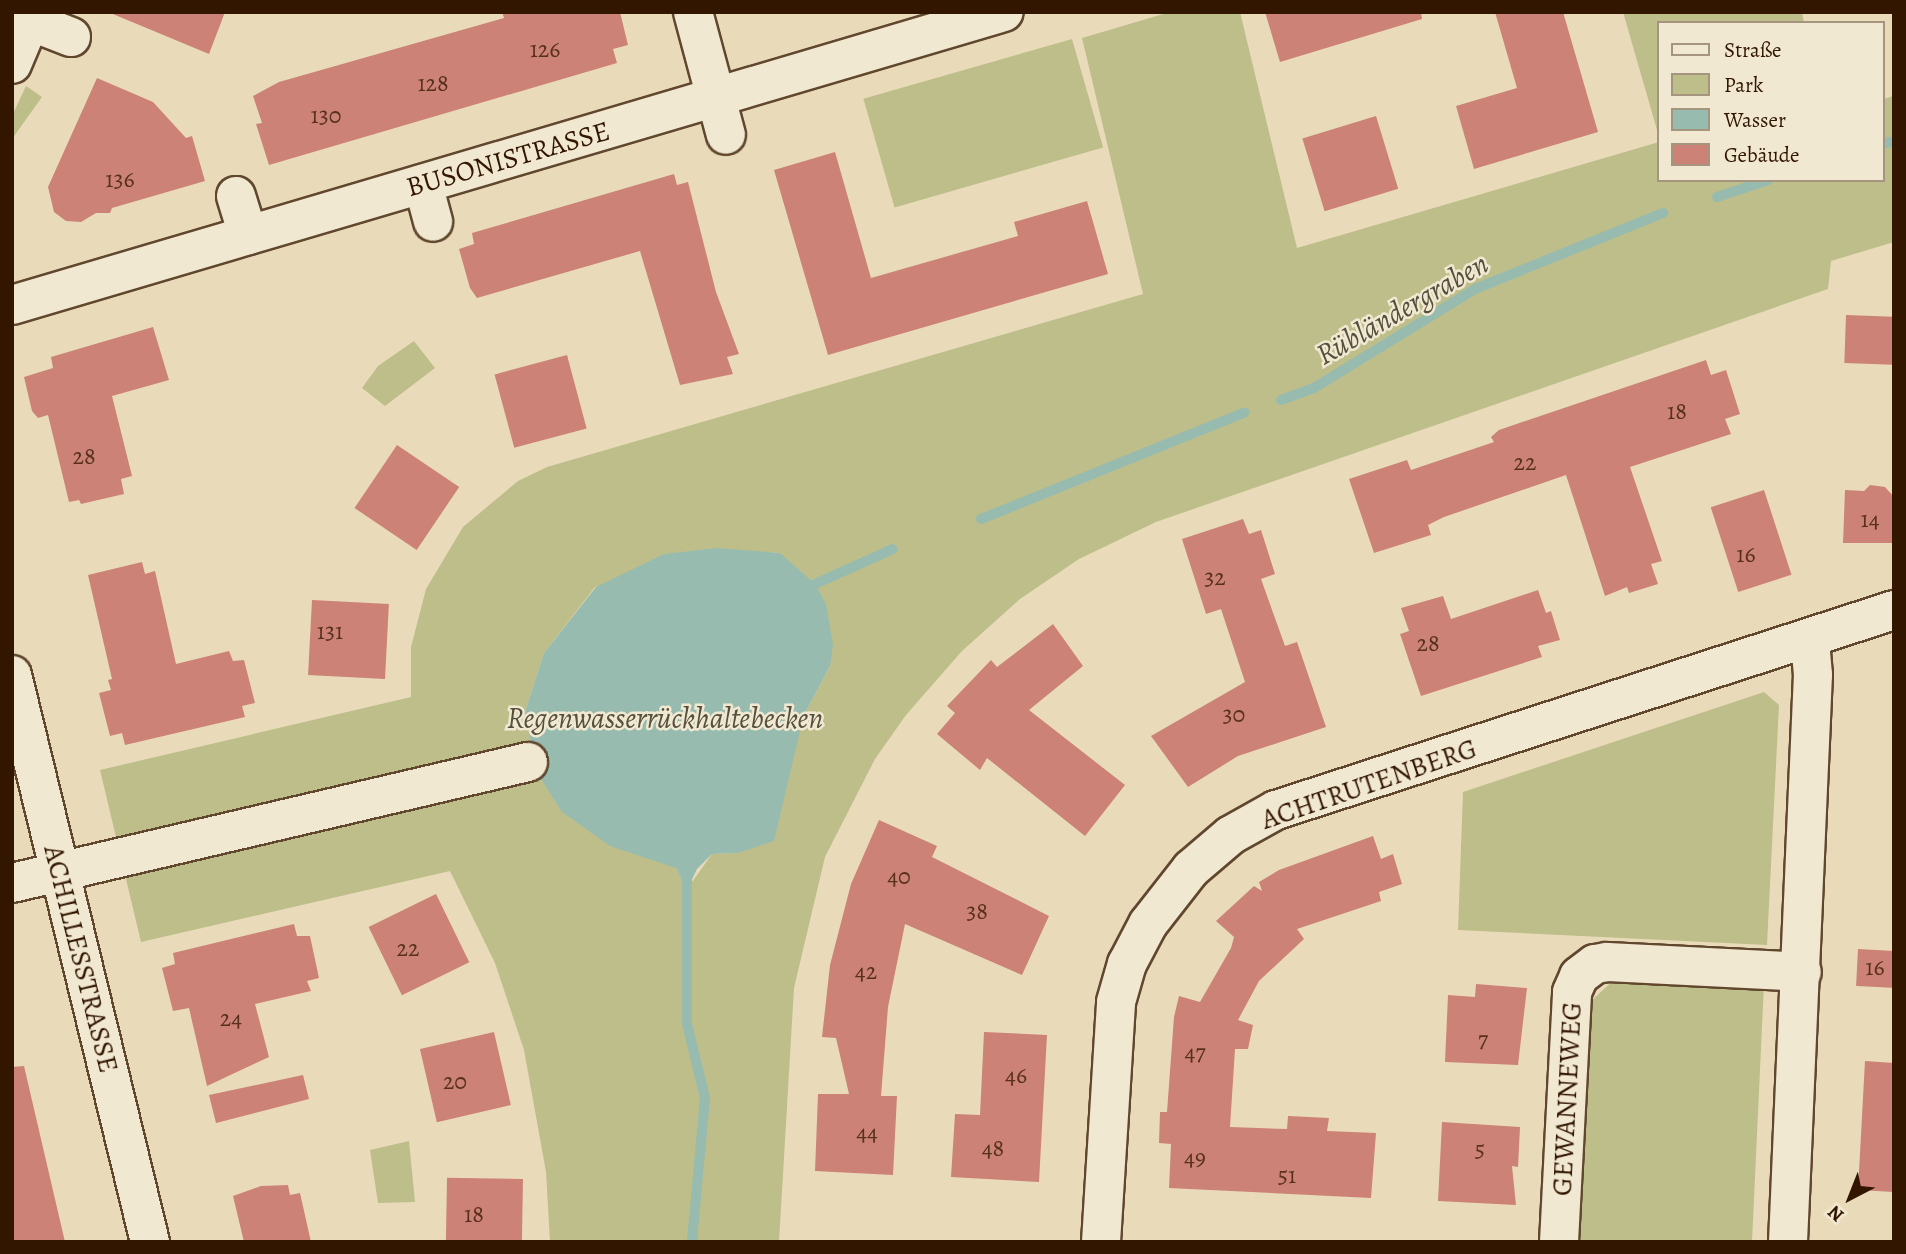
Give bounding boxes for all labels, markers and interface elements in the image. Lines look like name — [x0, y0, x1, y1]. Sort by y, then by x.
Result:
legend — [1658, 21, 1885, 182]
house number: 126 — [530, 36, 560, 64]
text: Straße — [1724, 36, 1782, 64]
house number: 128 — [417, 70, 449, 98]
text: Park — [1724, 71, 1763, 99]
house number: 130 — [311, 102, 341, 130]
text: Wasser — [1724, 106, 1786, 134]
street label: BUSONISTRASSE — [402, 114, 614, 204]
text: Gebäude — [1724, 141, 1800, 169]
house number: 136 — [105, 166, 135, 194]
water label: Rübländergraben — [1310, 245, 1494, 373]
house number: 18 — [1667, 398, 1687, 426]
house number: 28 — [72, 443, 96, 471]
house number: 22 — [1514, 449, 1536, 477]
house number: 14 — [1860, 506, 1880, 534]
house number: 16 — [1736, 541, 1756, 569]
house number: 32 — [1204, 564, 1226, 592]
house number: 131 — [317, 618, 343, 646]
house number: 28 — [1416, 630, 1440, 658]
water label: Regenwasserrückhaltebecken — [507, 700, 823, 736]
house number: 30 — [1223, 701, 1245, 729]
street label: ACHTRUTENBERG — [1257, 731, 1481, 837]
street label: ACHILLESSTRASSE — [36, 842, 126, 1076]
house number: 40 — [887, 863, 911, 891]
house number: 38 — [966, 898, 988, 926]
house number: 22 — [397, 935, 419, 963]
house number: 16 — [1865, 954, 1885, 982]
house number: 42 — [855, 958, 877, 986]
street label: GEWANNEWEG — [1545, 1001, 1589, 1197]
house number: 24 — [220, 1005, 242, 1033]
house number: 7 — [1478, 1026, 1488, 1054]
house number: 47 — [1185, 1039, 1205, 1067]
house number: 46 — [1005, 1062, 1027, 1090]
house number: 20 — [443, 1068, 467, 1096]
house number: 44 — [856, 1119, 878, 1147]
house number: 48 — [982, 1135, 1004, 1163]
house number: 5 — [1475, 1136, 1485, 1164]
house number: 49 — [1184, 1144, 1206, 1172]
house number: 51 — [1278, 1162, 1296, 1190]
north arrow — [1815, 1163, 1885, 1233]
text: N — [1822, 1199, 1850, 1228]
house number: 18 — [464, 1201, 484, 1229]

